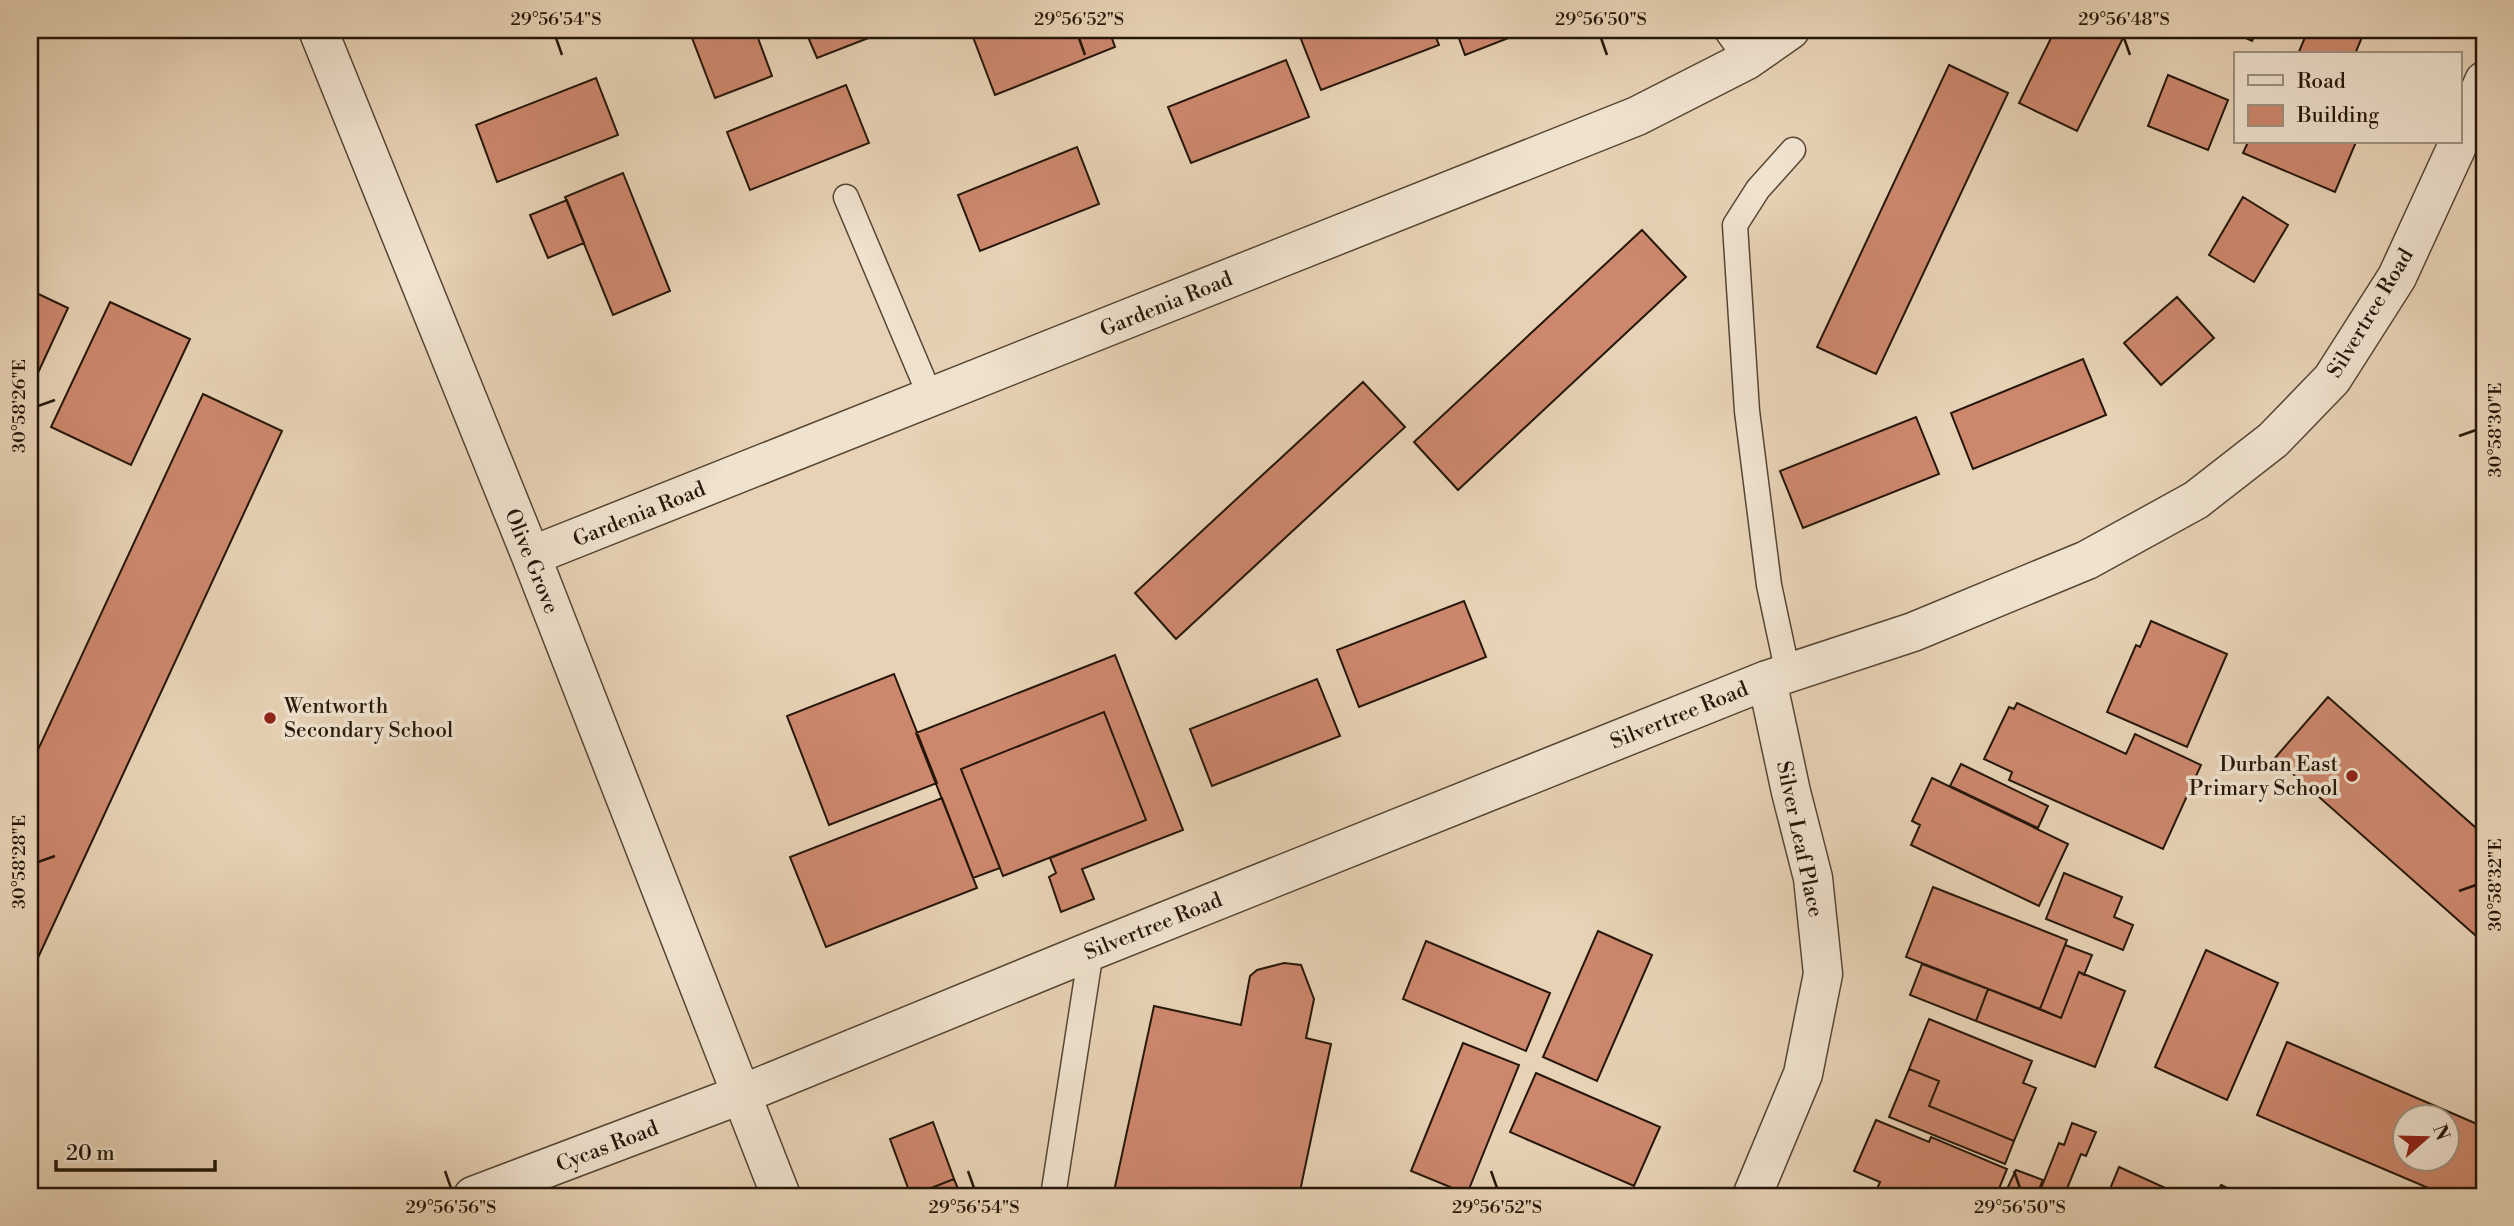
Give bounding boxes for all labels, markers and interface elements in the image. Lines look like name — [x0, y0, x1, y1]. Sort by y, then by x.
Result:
text: 29°56'54"S — [511, 8, 602, 31]
text: 29°56'52"S — [1034, 8, 1124, 31]
text: 29°56'50"S — [1555, 8, 1647, 31]
text: 29°56'48"S — [2078, 8, 2170, 31]
legend — [2234, 52, 2462, 144]
text: Road — [2297, 69, 2346, 95]
text: Building — [2296, 103, 2379, 129]
street label: Silvertree Road — [2322, 244, 2420, 383]
street label: Gardenia Road — [1096, 267, 1237, 343]
text: 30°58'26"E — [8, 359, 31, 453]
text: 30°58'30"E — [2484, 383, 2507, 477]
street label: Gardenia Road — [569, 477, 710, 553]
street label: Olive Grove — [498, 505, 564, 618]
street label: Silvertree Road — [1607, 676, 1752, 755]
place label: Wentworth Secondary School — [283, 694, 453, 744]
marker: Wentworth Secondary School — [262, 710, 278, 726]
place label: Durban East Primary School — [2189, 752, 2339, 802]
street label: Silver Leaf Place — [1770, 759, 1828, 920]
marker: Durban East Primary School — [2344, 768, 2360, 784]
text: 30°58'28"E — [8, 815, 31, 909]
text: 30°58'32"E — [2484, 838, 2507, 932]
street label: Silvertree Road — [1081, 887, 1226, 966]
north arrow — [2392, 1104, 2462, 1174]
street label: Cycas Road — [553, 1116, 662, 1178]
text: N — [2427, 1121, 2455, 1144]
scale bar — [56, 1128, 215, 1172]
text: 20 m — [66, 1141, 115, 1167]
text: 29°56'56"S — [406, 1196, 496, 1219]
text: 29°56'54"S — [929, 1196, 1020, 1219]
text: 29°56'52"S — [1452, 1196, 1542, 1219]
text: 29°56'50"S — [1974, 1196, 2066, 1219]

